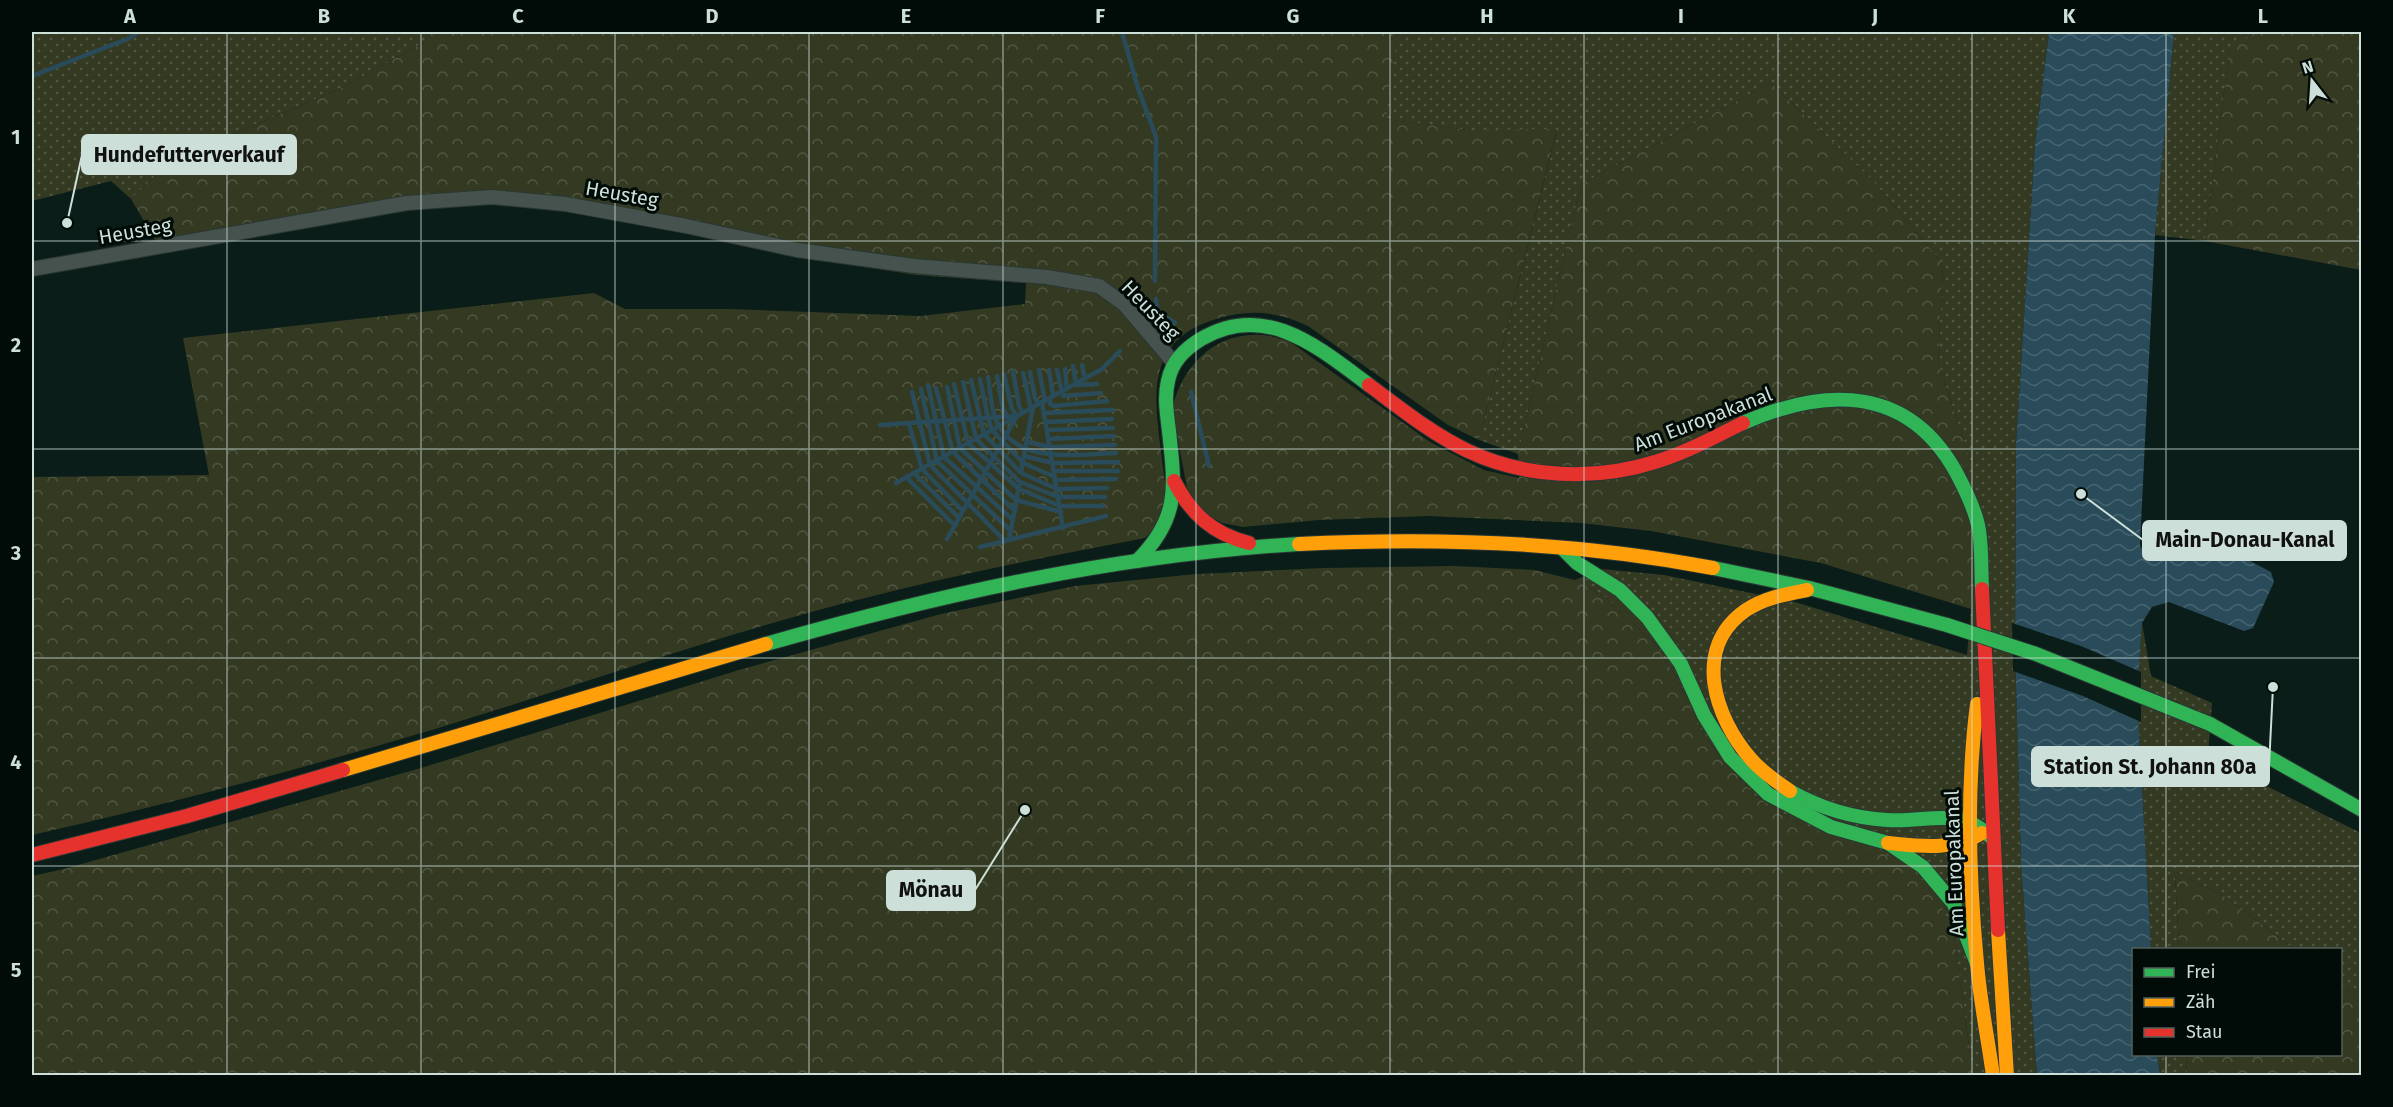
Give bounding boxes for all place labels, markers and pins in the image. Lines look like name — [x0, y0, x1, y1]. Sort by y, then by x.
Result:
callout: Hundefutterverkauf — [82, 135, 296, 174]
callout: Main-Donau-Kanal — [2143, 521, 2346, 560]
callout: Station St. Johann 80a — [2032, 747, 2269, 786]
callout: Mönau — [887, 871, 975, 910]

